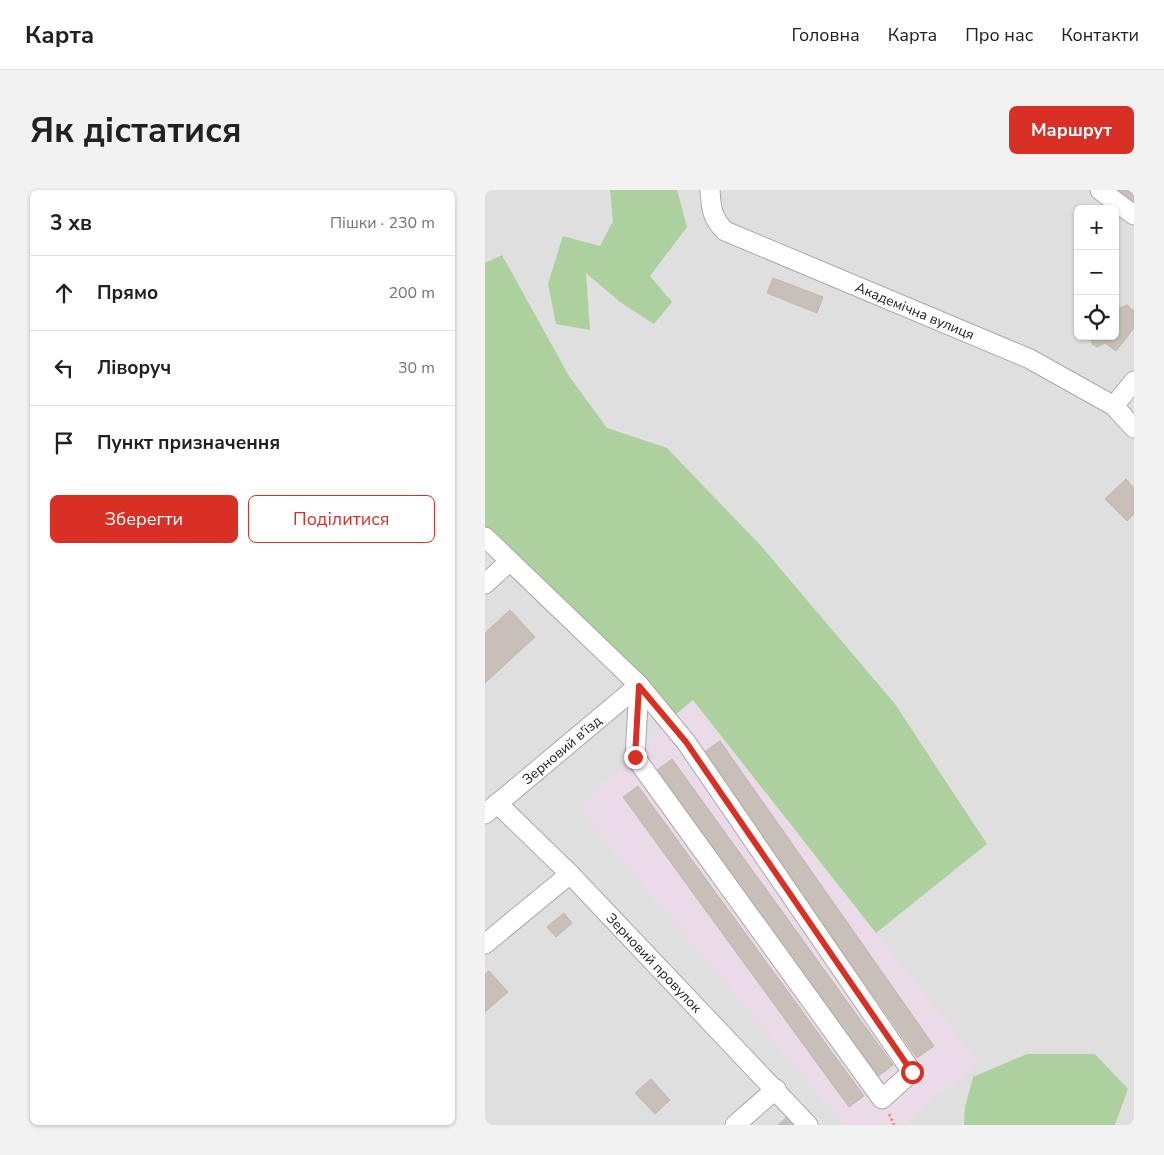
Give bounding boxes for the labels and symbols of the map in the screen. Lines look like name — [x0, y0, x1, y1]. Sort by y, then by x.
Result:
street label: Академічна вулиця — [852, 278, 977, 345]
street label: Зерновий в'їзд — [518, 711, 606, 789]
route end — [624, 746, 647, 769]
street label: Зерновий провулок — [602, 909, 706, 1018]
route start — [901, 1061, 924, 1084]

